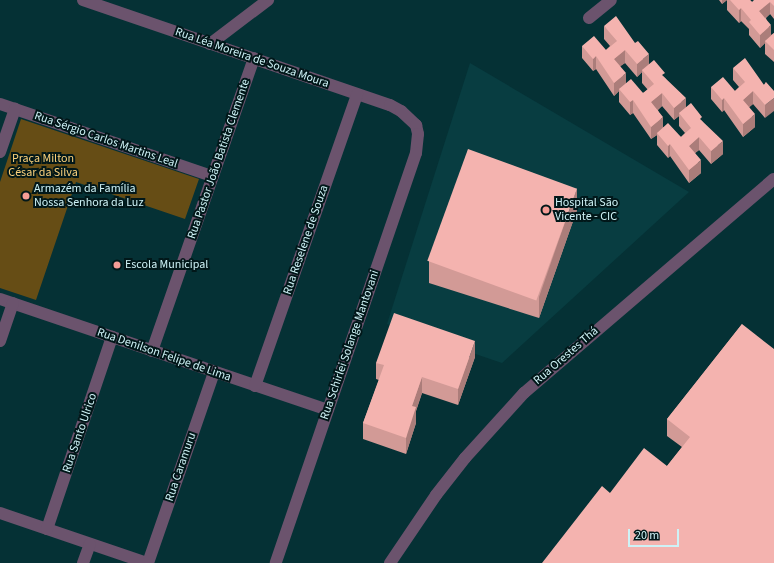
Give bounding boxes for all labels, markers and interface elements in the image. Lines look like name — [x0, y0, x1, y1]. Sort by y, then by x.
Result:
street label: Rua Léa Moreira de Souza Moura — [173, 25, 331, 91]
street label: Rua Pastor João Batista Clemente — [185, 77, 253, 241]
street label: Rua Sérgio Carlos Martins Leal — [32, 109, 180, 171]
park label: Praça Milton César da Silva — [8, 152, 78, 180]
place label: Armazém da Família Nossa Senhora da Luz — [34, 182, 143, 210]
street label: Rua Reselene de Souza — [281, 183, 331, 297]
marker: Armazém da Família Nossa Senhora da Luz — [21, 191, 31, 201]
place label: Hospital São Vicente - CIC — [555, 196, 618, 224]
marker: Hospital São Vicente - CIC — [540, 204, 552, 216]
place label: Escola Municipal — [125, 258, 208, 272]
marker: Escola Municipal — [112, 260, 122, 270]
street label: Rua Schirlei Solange Mantovani — [318, 268, 382, 422]
street label: Rua Orestes Thá — [531, 324, 601, 388]
street label: Rua Denilson Felipe de Lima — [95, 325, 233, 385]
street label: Rua Santo Ulrico — [60, 391, 100, 475]
street label: Rua Caramuru — [163, 431, 199, 503]
scale bar — [630, 521, 681, 547]
text: 20 m — [635, 527, 659, 544]

